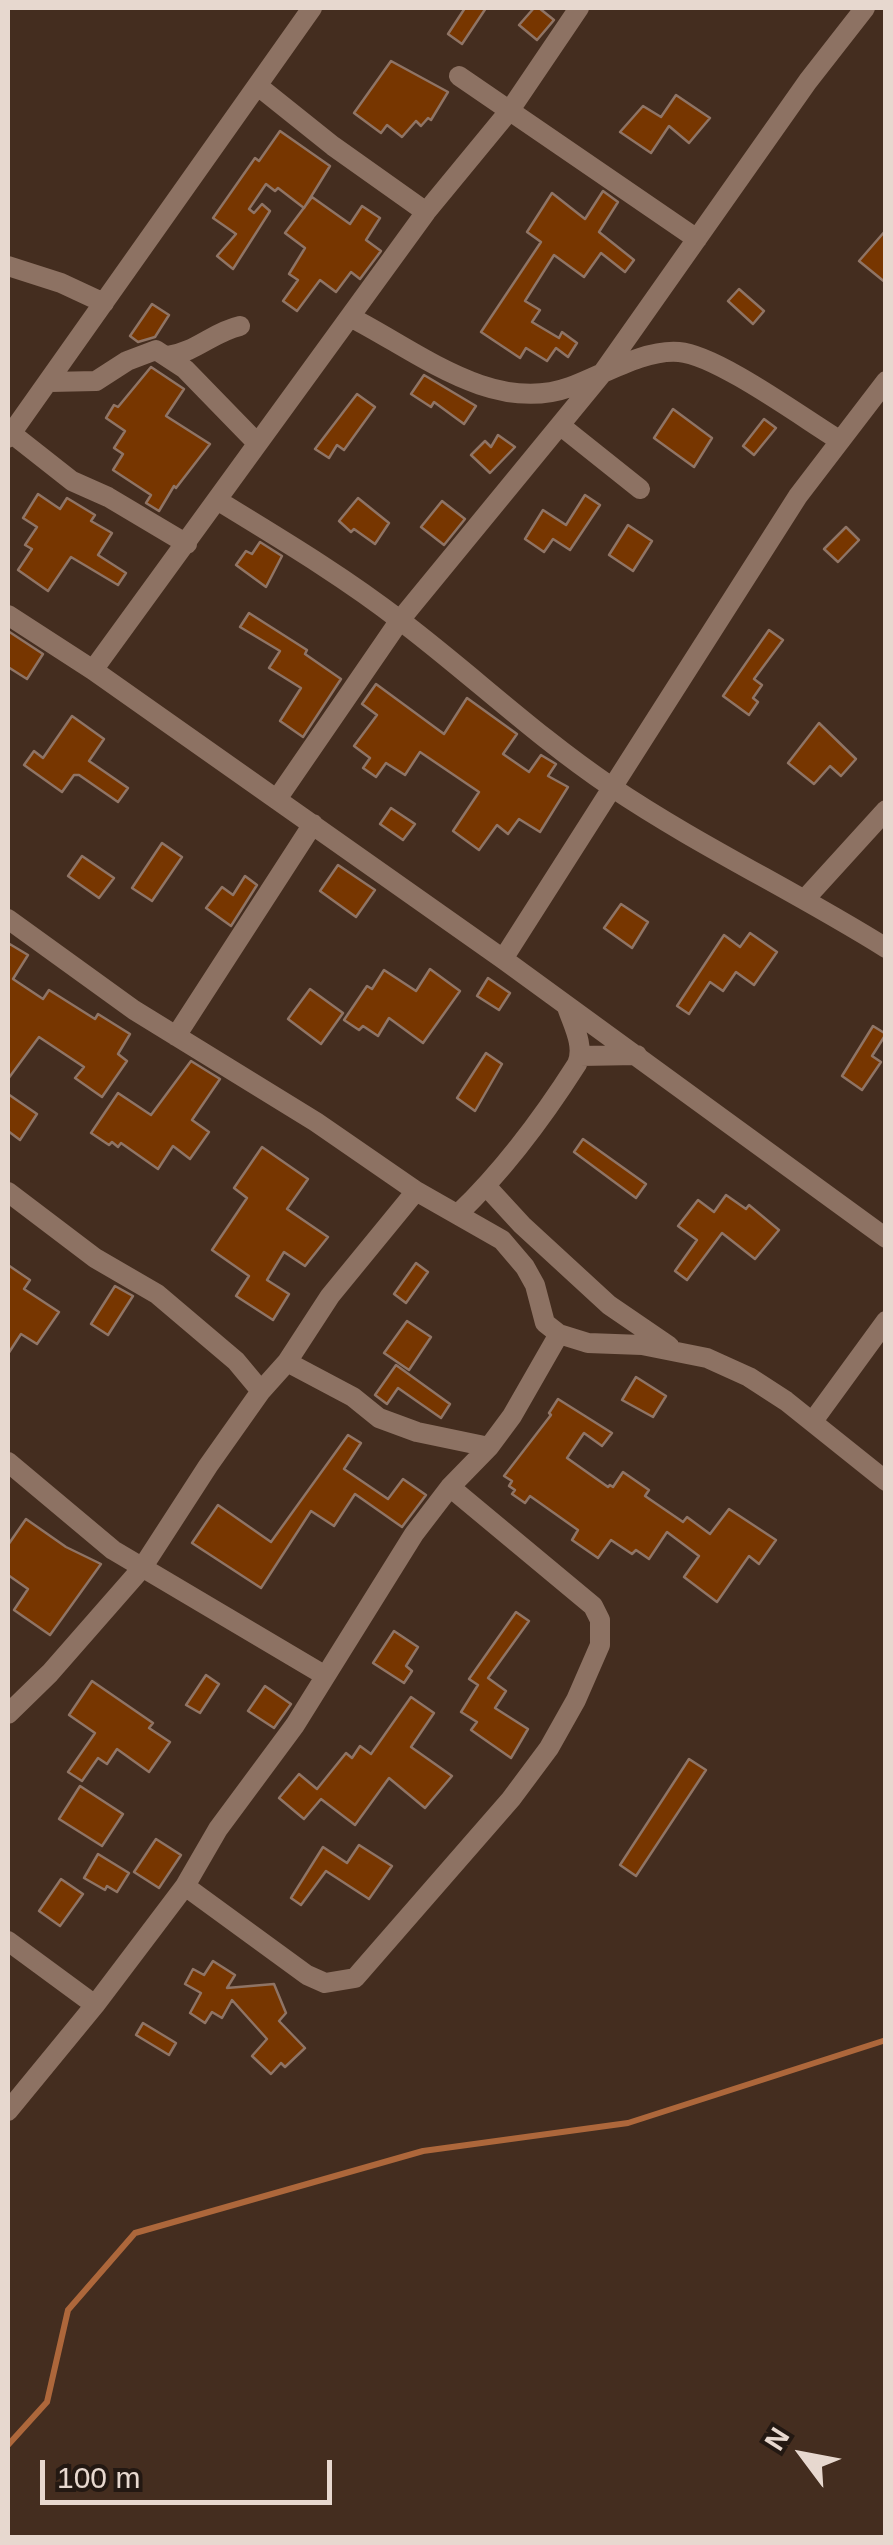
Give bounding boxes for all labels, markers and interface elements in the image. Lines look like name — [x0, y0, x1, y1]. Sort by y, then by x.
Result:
north arrow — [753, 2405, 853, 2505]
text: N — [759, 2422, 796, 2456]
scale bar — [45, 2440, 338, 2502]
text: 100 m — [57, 2461, 140, 2494]

